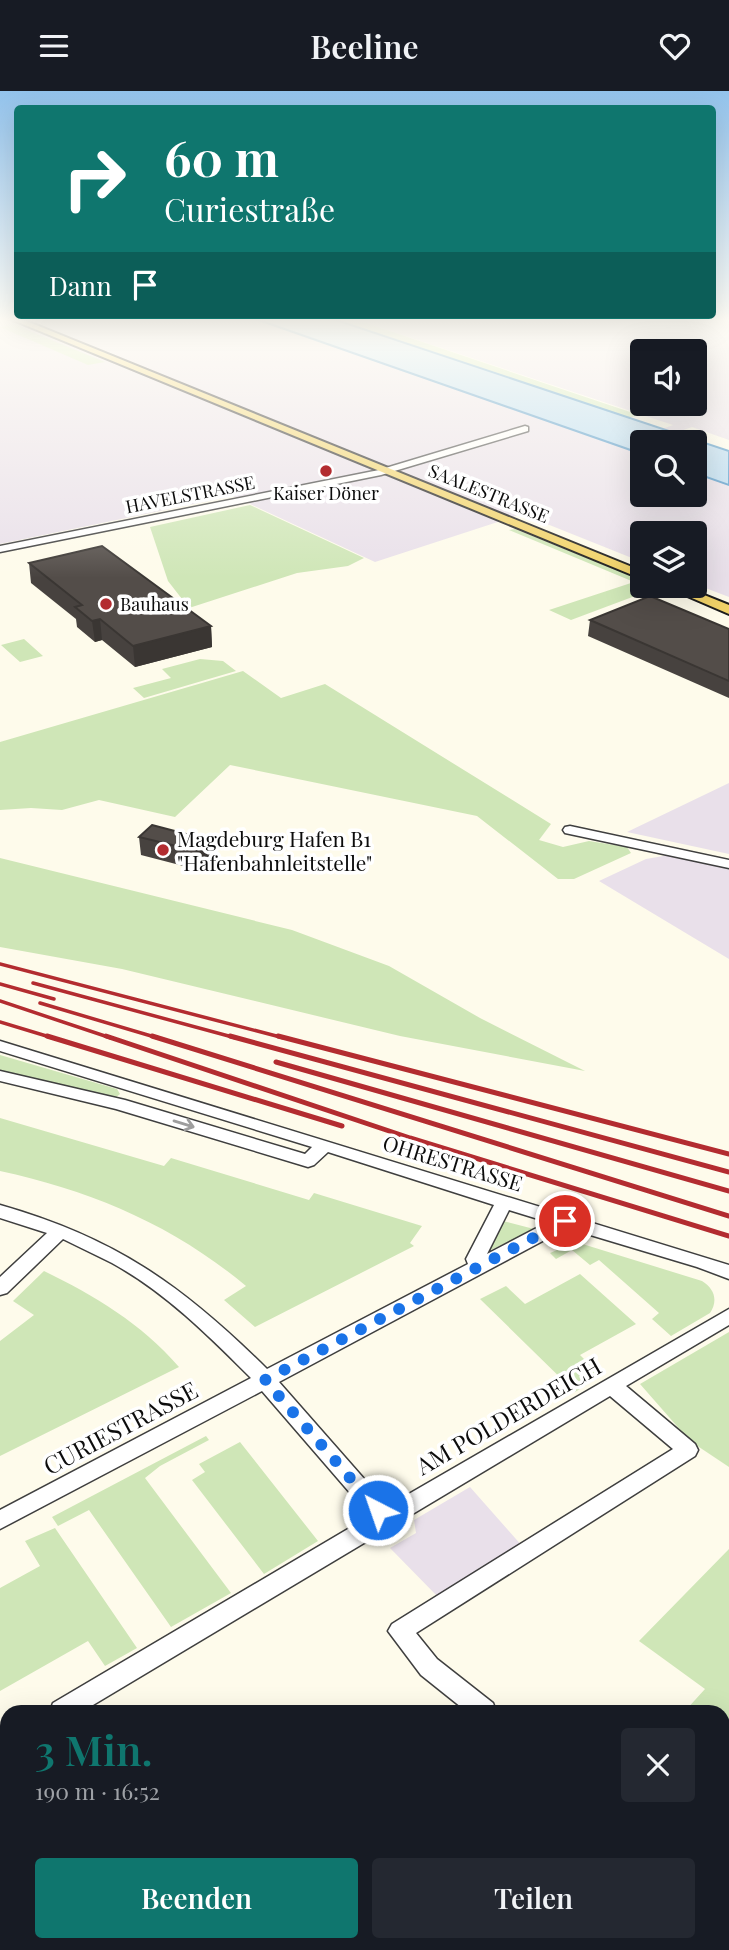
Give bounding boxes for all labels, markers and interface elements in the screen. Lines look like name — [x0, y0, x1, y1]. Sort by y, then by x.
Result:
text: Beeline — [310, 24, 419, 67]
icon: menu — [35, 27, 73, 65]
icon: heart — [656, 27, 694, 65]
text: 60 m — [164, 124, 279, 189]
icon: right — [49, 133, 140, 224]
text: Curiestraße — [164, 187, 335, 230]
icon: arrive — [126, 266, 164, 304]
text: Dann — [49, 268, 112, 303]
map controls — [630, 339, 707, 598]
button: sound — [630, 339, 707, 416]
button: search — [630, 430, 707, 507]
street label: SAALESTRASSE — [425, 458, 553, 528]
marker: Kaiser Döner — [318, 463, 334, 479]
street label: HAVELSTRASSE — [123, 470, 257, 518]
place label: Kaiser Döner — [273, 481, 379, 505]
button: layers — [630, 521, 707, 598]
place label: Bauhaus — [120, 592, 189, 616]
marker: Bauhaus — [98, 596, 114, 612]
place label: Magdeburg Hafen B1 "Hafenbahnleitstelle" — [177, 824, 372, 876]
marker: Magdeburg Hafen B1 "Hafenbahnleitstelle" — [155, 842, 171, 858]
one-way arrow — [173, 1118, 195, 1131]
street label: OHRESTRASSE — [380, 1128, 526, 1196]
pin — [535, 1191, 595, 1251]
icon: arrive — [546, 1202, 584, 1240]
street label: AM POLDERDEICH — [409, 1349, 606, 1482]
street label: CURIESTRASSE — [37, 1373, 203, 1481]
position arrow — [341, 1473, 415, 1547]
text: 3 Min. — [35, 1721, 153, 1777]
button: close — [621, 1728, 695, 1802]
text: 190 m · 16:52 — [35, 1775, 160, 1806]
button: Beenden — [35, 1858, 358, 1938]
button: Teilen — [372, 1858, 695, 1938]

